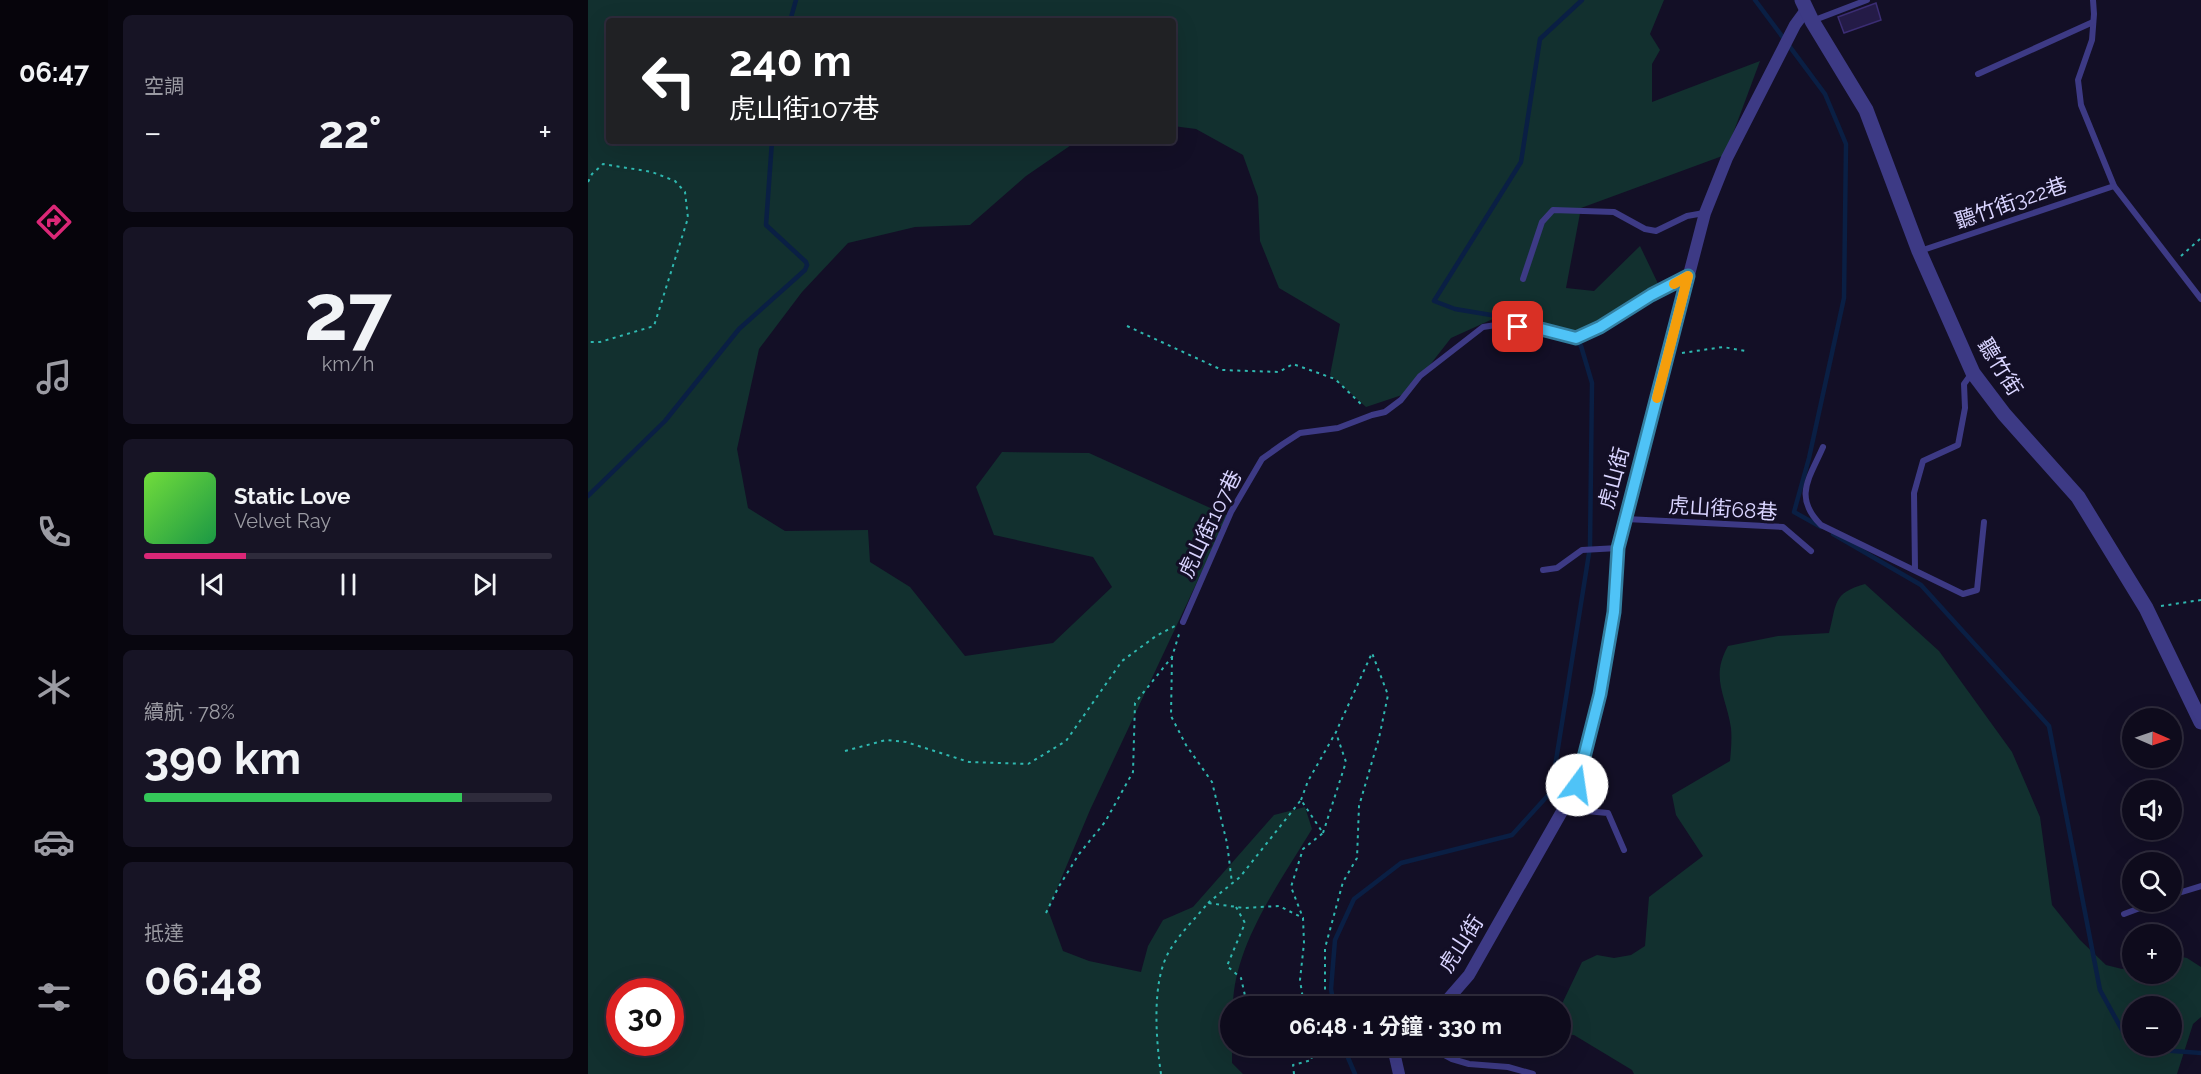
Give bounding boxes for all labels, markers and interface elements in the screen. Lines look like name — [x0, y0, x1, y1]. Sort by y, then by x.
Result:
text: 240 m — [729, 37, 852, 86]
icon: left — [630, 42, 708, 120]
text: 06:47 — [19, 57, 89, 88]
text: 空調 — [144, 74, 184, 98]
text: 虎山街107巷 — [729, 93, 879, 124]
text: 22° — [318, 106, 382, 159]
text: − — [144, 113, 162, 152]
text: + — [538, 113, 552, 152]
street label: 聽竹街322巷 — [1951, 172, 2070, 233]
icon: directions — [33, 201, 75, 243]
text: 27 — [304, 267, 392, 358]
pin — [1492, 301, 1543, 352]
icon: arrive — [1501, 310, 1534, 343]
street label: 聽竹街 — [1973, 333, 2028, 400]
text: km/h — [322, 352, 374, 376]
icon: music — [33, 356, 75, 398]
street label: 虎山街 — [1593, 444, 1634, 512]
street label: 虎山街107巷 — [1173, 466, 1246, 582]
text: Static Love — [234, 483, 351, 509]
street label: 虎山街68巷 — [1668, 492, 1778, 525]
text: Velvet Ray — [234, 509, 331, 533]
icon: phone — [33, 511, 75, 553]
icon: previous — [196, 568, 229, 601]
icon: pause — [332, 568, 365, 601]
icon: next — [468, 568, 501, 601]
icon: climate — [33, 666, 75, 708]
text: 續航 · 78% — [144, 700, 235, 724]
north arrow — [2122, 708, 2182, 768]
map controls — [2122, 708, 2182, 1056]
text: 390 km — [144, 732, 301, 785]
position arrow — [1545, 753, 1609, 817]
button: sound — [2122, 780, 2182, 840]
icon: car — [33, 821, 75, 863]
button: search — [2122, 852, 2182, 912]
street label: 虎山街 — [1433, 911, 1488, 977]
text: 抵達 — [144, 921, 184, 945]
button: + — [2122, 924, 2182, 984]
text: 06:48 — [144, 953, 263, 1006]
icon: filters — [33, 976, 75, 1018]
speed limit sign: 30 — [606, 978, 684, 1056]
button: − — [2122, 996, 2182, 1056]
text: 06:48 · 1 分鐘 · 330 m — [1289, 1013, 1502, 1039]

